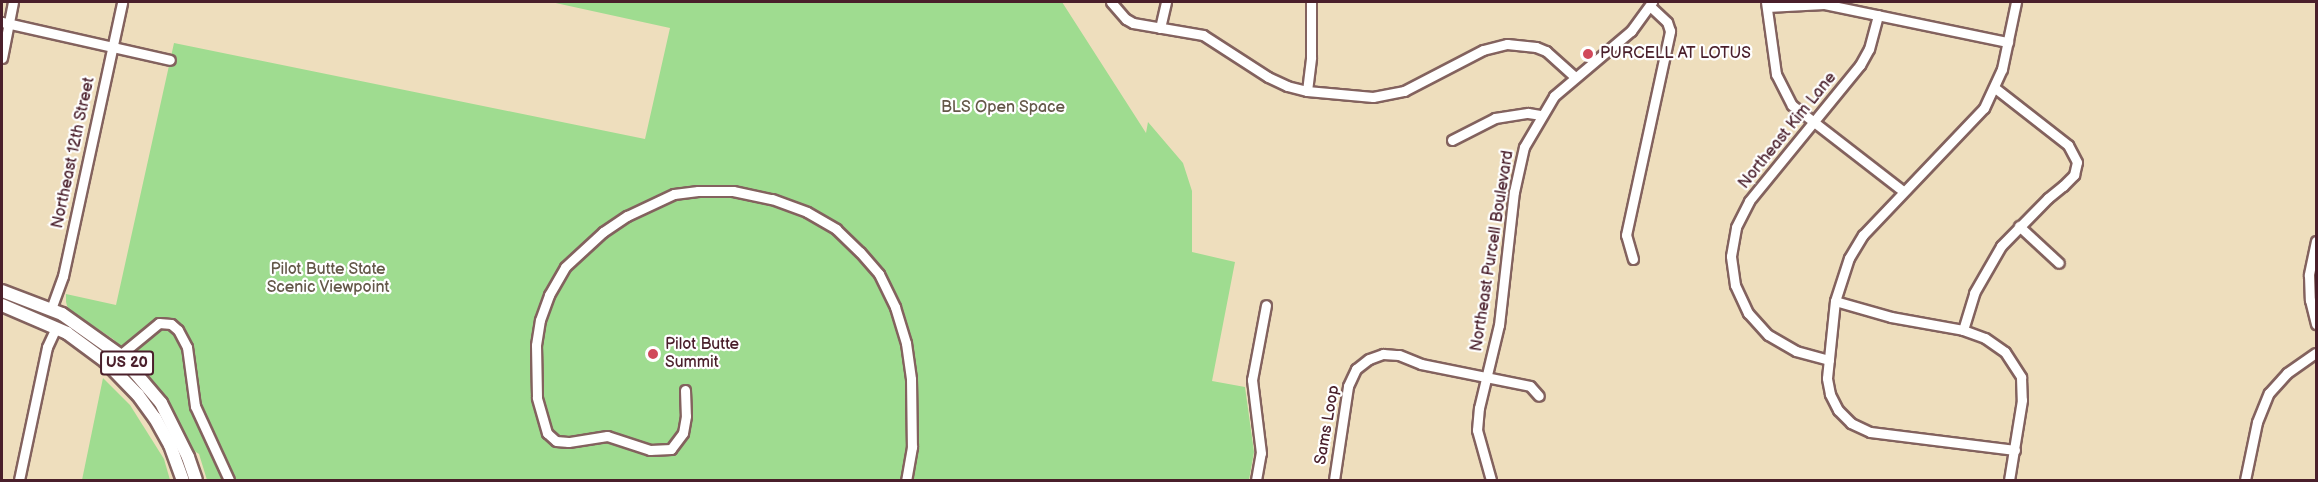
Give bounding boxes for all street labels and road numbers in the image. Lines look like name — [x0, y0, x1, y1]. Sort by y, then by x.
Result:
street label: Northeast Kim Lane — [1735, 69, 1841, 193]
street label: Northeast 12th Street — [49, 76, 99, 230]
street label: Northeast Purcell Boulevard — [1468, 149, 1518, 353]
road number: US 20 — [100, 351, 154, 375]
street label: Sams Loop — [1312, 384, 1344, 466]

